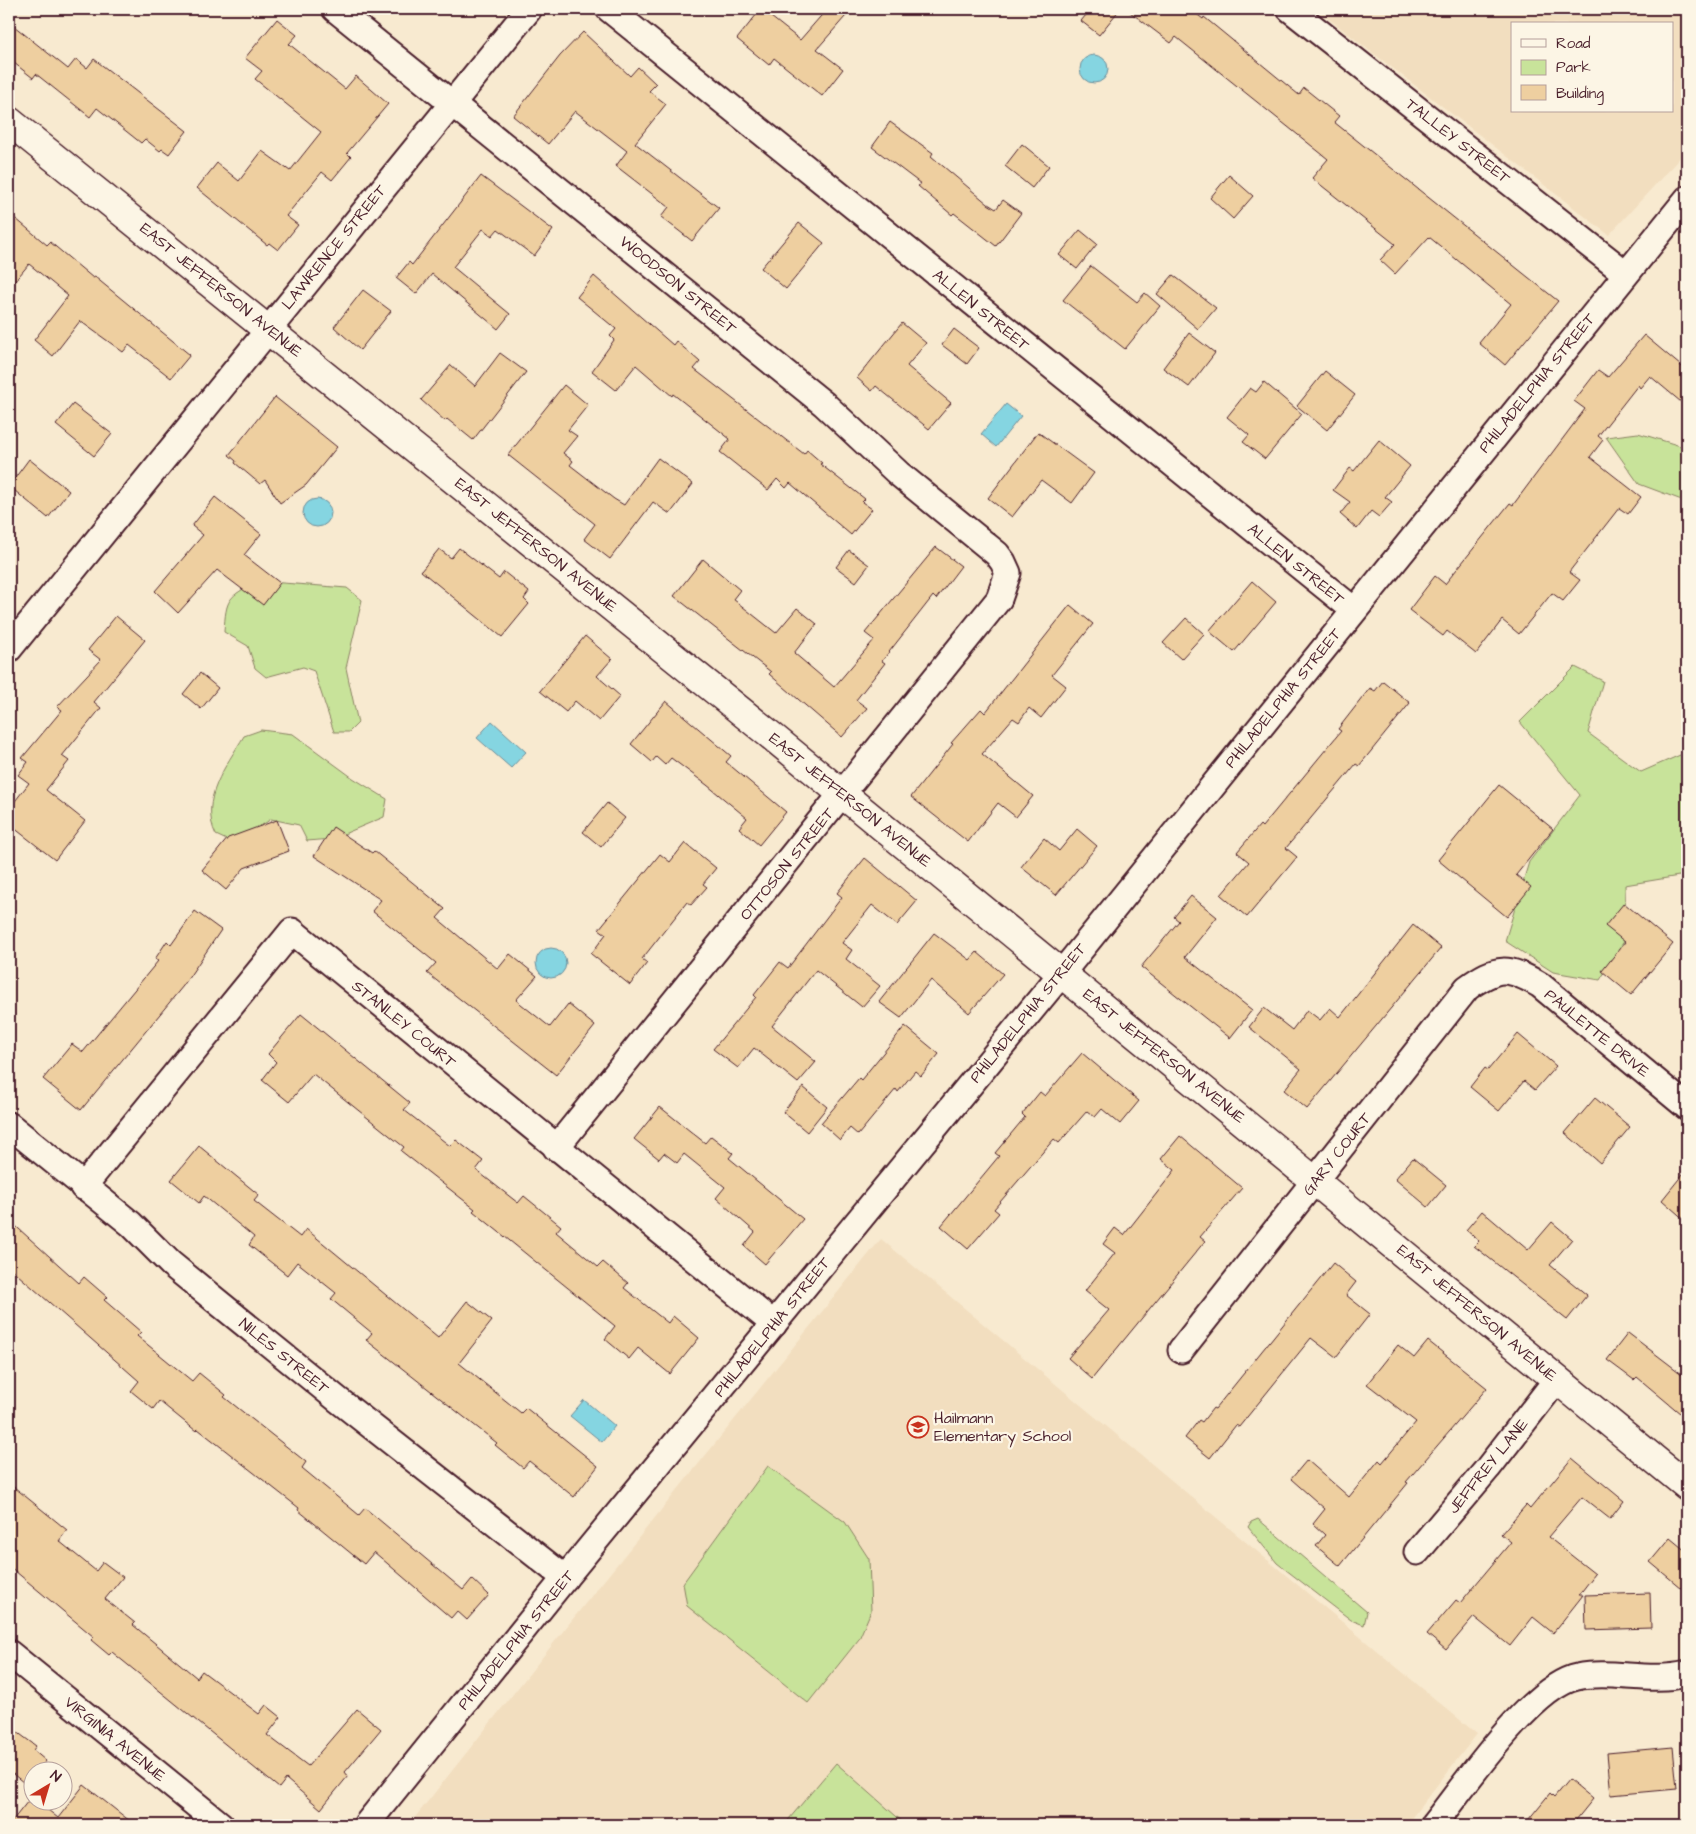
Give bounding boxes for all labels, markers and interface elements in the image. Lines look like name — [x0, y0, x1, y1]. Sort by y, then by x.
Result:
legend — [1511, 22, 1674, 112]
text: Road — [1556, 33, 1591, 54]
text: Park — [1556, 57, 1591, 78]
text: Building — [1556, 83, 1604, 105]
street label: TALLEY STREET — [1401, 93, 1515, 189]
street label: LAWRENCE STREET — [277, 180, 391, 314]
street label: EAST JEFFERSON AVENUE — [135, 218, 307, 363]
street label: WOODSON STREET — [615, 231, 741, 339]
street label: ALLEN STREET — [928, 264, 1034, 356]
street label: PHILADELPHIA STREET — [1474, 308, 1600, 458]
street label: EAST JEFFERSON AVENUE — [450, 473, 622, 618]
street label: ALLEN STREET — [1243, 518, 1349, 610]
street label: PHILADELPHIA STREET — [1220, 623, 1346, 773]
street label: EAST JEFFERSON AVENUE — [764, 728, 936, 873]
street label: OTTOSON STREET — [735, 803, 839, 925]
street label: PHILADELPHIA STREET — [965, 938, 1091, 1088]
street label: STANLEY COURT — [347, 975, 461, 1073]
street label: EAST JEFFERSON AVENUE — [1078, 984, 1250, 1129]
street label: PAULETTE DRIVE — [1540, 984, 1655, 1083]
street label: GARY COURT — [1298, 1108, 1376, 1200]
street label: EAST JEFFERSON AVENUE — [1392, 1239, 1562, 1387]
street label: PHILADELPHIA STREET — [709, 1252, 835, 1402]
street label: NILES STREET — [234, 1313, 334, 1399]
place label: Hailmann Elementary School — [934, 1407, 1071, 1448]
street label: JEFFREY LANE — [1443, 1413, 1534, 1518]
school or university icon: Hailmann Elementary School — [906, 1415, 930, 1439]
street label: PHILADELPHIA STREET — [453, 1565, 579, 1715]
street label: VIRGINIA AVENUE — [60, 1691, 171, 1787]
north arrow — [22, 1762, 72, 1812]
text: N — [46, 1766, 65, 1787]

